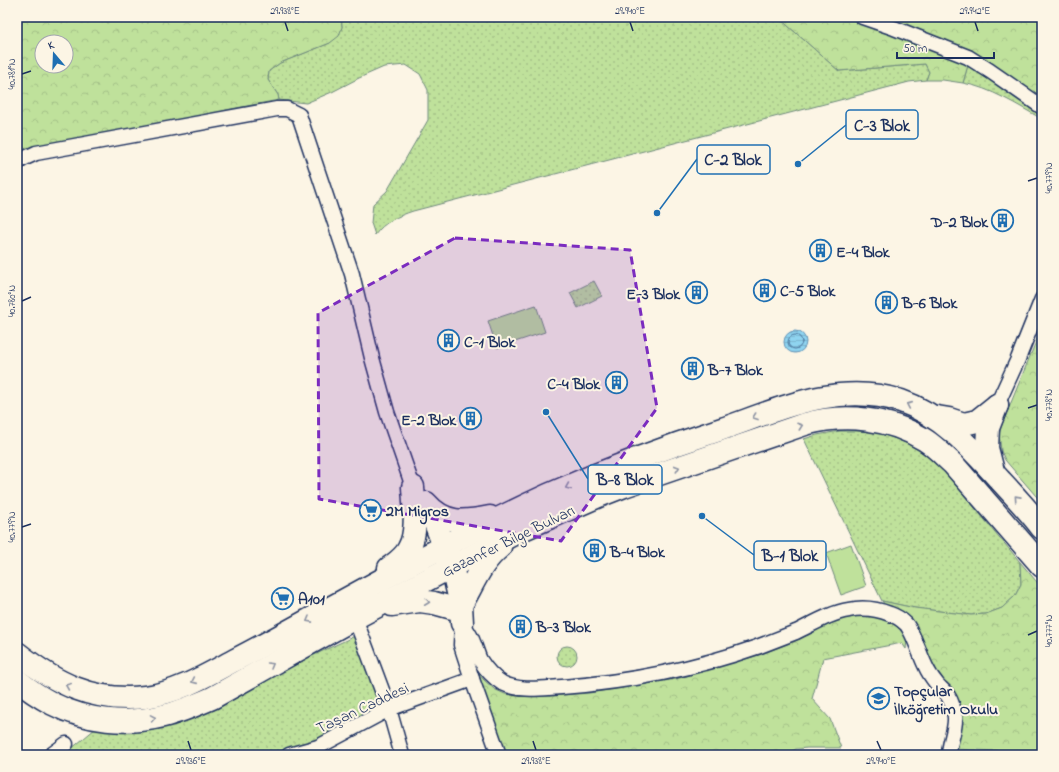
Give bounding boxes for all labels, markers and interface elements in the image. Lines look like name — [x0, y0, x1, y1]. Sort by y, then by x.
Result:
text: 29.938°E — [270, 4, 300, 19]
text: 29.940°E — [615, 4, 645, 19]
text: 29.942°E — [960, 4, 990, 19]
north arrow — [34, 34, 74, 74]
scale bar — [897, 34, 994, 60]
text: K — [46, 37, 57, 54]
text: 50 m — [903, 40, 927, 58]
text: 40.781°N — [5, 58, 20, 89]
callout: C-3 Blok — [846, 110, 918, 139]
text: C-3 Blok — [854, 114, 911, 139]
callout: C-2 Blok — [697, 145, 770, 174]
text: C-2 Blok — [704, 148, 762, 173]
text: 40.779°N — [1042, 162, 1057, 194]
building icon: D-2 Blok — [990, 208, 1016, 234]
place label: D-2 Blok — [930, 211, 989, 235]
building icon: E-4 Blok — [807, 238, 833, 264]
place label: E-4 Blok — [836, 241, 891, 265]
building icon: C-5 Blok — [752, 277, 778, 303]
building icon: E-3 Blok — [683, 280, 709, 306]
place label: C-5 Blok — [780, 280, 836, 304]
place label: E-3 Blok — [626, 283, 681, 307]
text: 40.780°N — [5, 285, 20, 317]
building icon: B-6 Blok — [874, 289, 900, 315]
place label: B-6 Blok — [901, 292, 958, 316]
building icon: C-1 Blok — [435, 328, 461, 354]
place label: C-1 Blok — [464, 331, 516, 355]
building icon: B-7 Blok — [679, 356, 705, 382]
place label: B-7 Blok — [707, 359, 764, 383]
building icon: C-4 Blok — [603, 370, 629, 396]
place label: C-4 Blok — [547, 373, 601, 397]
text: 40.778°N — [1042, 389, 1057, 421]
one-way arrow — [905, 402, 913, 410]
building icon: E-2 Blok — [458, 406, 484, 432]
place label: E-2 Blok — [401, 409, 457, 433]
one-way arrow — [752, 412, 759, 421]
one-way arrow — [796, 422, 803, 430]
one-way arrow — [673, 464, 680, 473]
callout: B-8 Blok — [588, 465, 662, 494]
text: B-8 Blok — [595, 468, 654, 493]
one-way arrow — [565, 482, 573, 490]
one-way arrow — [1014, 495, 1021, 503]
supermarket icon: 2M Migros — [358, 497, 384, 523]
street label: Gazanfer Bilge Bulvarı — [438, 499, 580, 584]
place label: 2M Migros — [385, 500, 449, 525]
text: 40.779°N — [5, 511, 20, 543]
building icon: B-4 Blok — [581, 538, 607, 564]
place label: B-4 Blok — [609, 541, 666, 565]
callout: B-1 Blok — [754, 541, 826, 570]
text: B-1 Blok — [761, 544, 819, 569]
supermarket icon: A101 — [270, 585, 296, 611]
place label: A101 — [298, 588, 326, 612]
one-way arrow — [424, 597, 430, 606]
building icon: B-3 Blok — [507, 613, 533, 639]
text: 40.777°N — [1042, 615, 1057, 647]
one-way arrow — [306, 616, 313, 623]
place label: B-3 Blok — [535, 616, 592, 640]
one-way arrow — [267, 663, 274, 670]
one-way arrow — [190, 676, 198, 684]
street label: Taşan Caddesi — [312, 677, 413, 741]
place label: Topçular İlköğretim Okulu — [894, 680, 998, 723]
one-way arrow — [65, 683, 73, 691]
school or university icon: Topçular İlköğretim Okulu — [865, 686, 891, 712]
one-way arrow — [150, 714, 156, 723]
text: 29.936°E — [176, 754, 206, 769]
text: 29.938°E — [521, 754, 551, 769]
text: 29.940°E — [866, 754, 896, 769]

